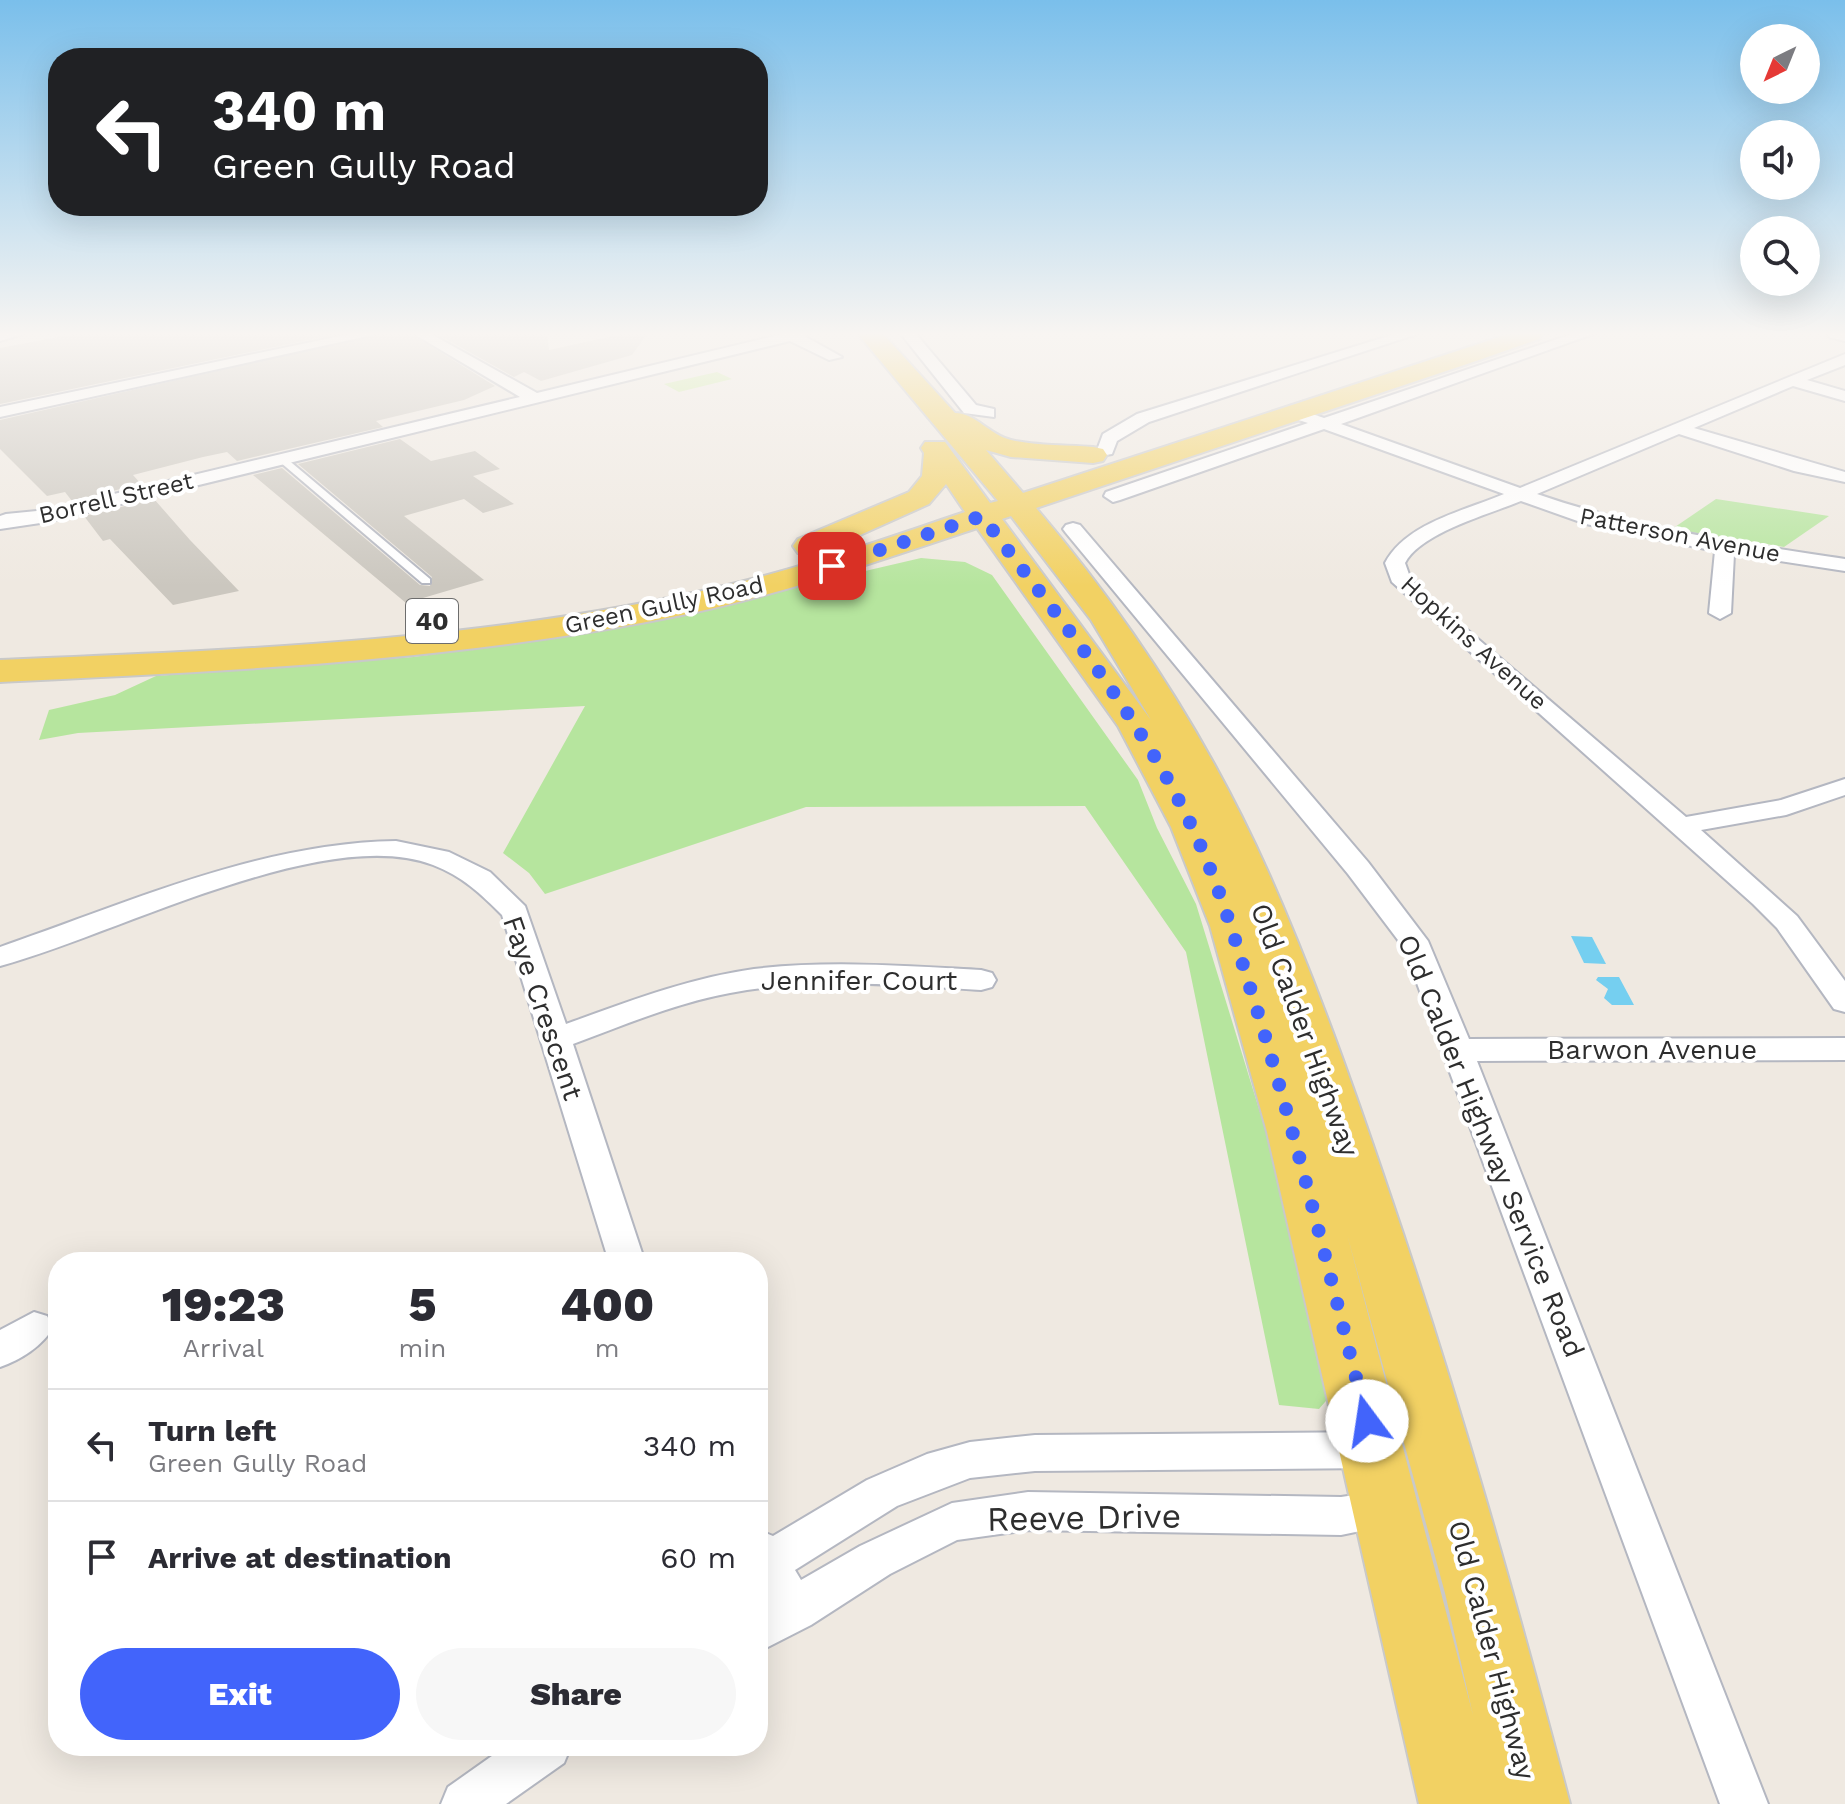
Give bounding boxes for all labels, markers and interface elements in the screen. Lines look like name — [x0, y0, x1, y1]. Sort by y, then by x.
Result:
north arrow — [1740, 24, 1820, 104]
map controls — [1740, 24, 1820, 296]
text: 340 m — [212, 78, 386, 144]
icon: left — [80, 80, 184, 184]
button: sound — [1740, 120, 1820, 200]
text: Green Gully Road — [212, 145, 516, 187]
button: search — [1740, 216, 1820, 296]
street label: Borrell Street — [36, 467, 196, 529]
street label: Patterson Avenue — [1577, 502, 1783, 568]
pin — [798, 532, 866, 600]
icon: arrive — [810, 544, 854, 588]
street label: Green Gully Road — [562, 570, 766, 640]
street label: Hopkins Avenue — [1395, 570, 1553, 716]
road number: 40 — [406, 599, 458, 643]
street label: Old Calder Highway — [1244, 899, 1366, 1162]
street label: Faye Crescent — [496, 912, 590, 1105]
street label: Old Calder Highway Service Road — [1391, 930, 1591, 1362]
street label: Jennifer Court — [761, 964, 958, 997]
street label: Barwon Avenue — [1547, 1033, 1757, 1066]
text: 19:23 — [162, 1276, 285, 1333]
text: 5 — [408, 1276, 436, 1333]
text: 400 — [560, 1276, 654, 1333]
text: Arrival — [183, 1333, 264, 1363]
text: min — [399, 1333, 446, 1363]
text: m — [595, 1333, 620, 1363]
position arrow — [1325, 1379, 1409, 1463]
text: Turn left — [148, 1413, 276, 1448]
icon: left — [80, 1423, 124, 1467]
text: 340 m — [643, 1428, 736, 1463]
text: Green Gully Road — [148, 1448, 367, 1478]
street label: Reeve Drive — [987, 1495, 1181, 1539]
street label: Old Calder Highway — [1442, 1517, 1543, 1784]
icon: arrive — [80, 1535, 124, 1579]
text: Arrive at destination — [148, 1540, 452, 1575]
text: 60 m — [660, 1540, 736, 1575]
button: Exit — [80, 1648, 400, 1740]
button: Share — [416, 1648, 736, 1740]

